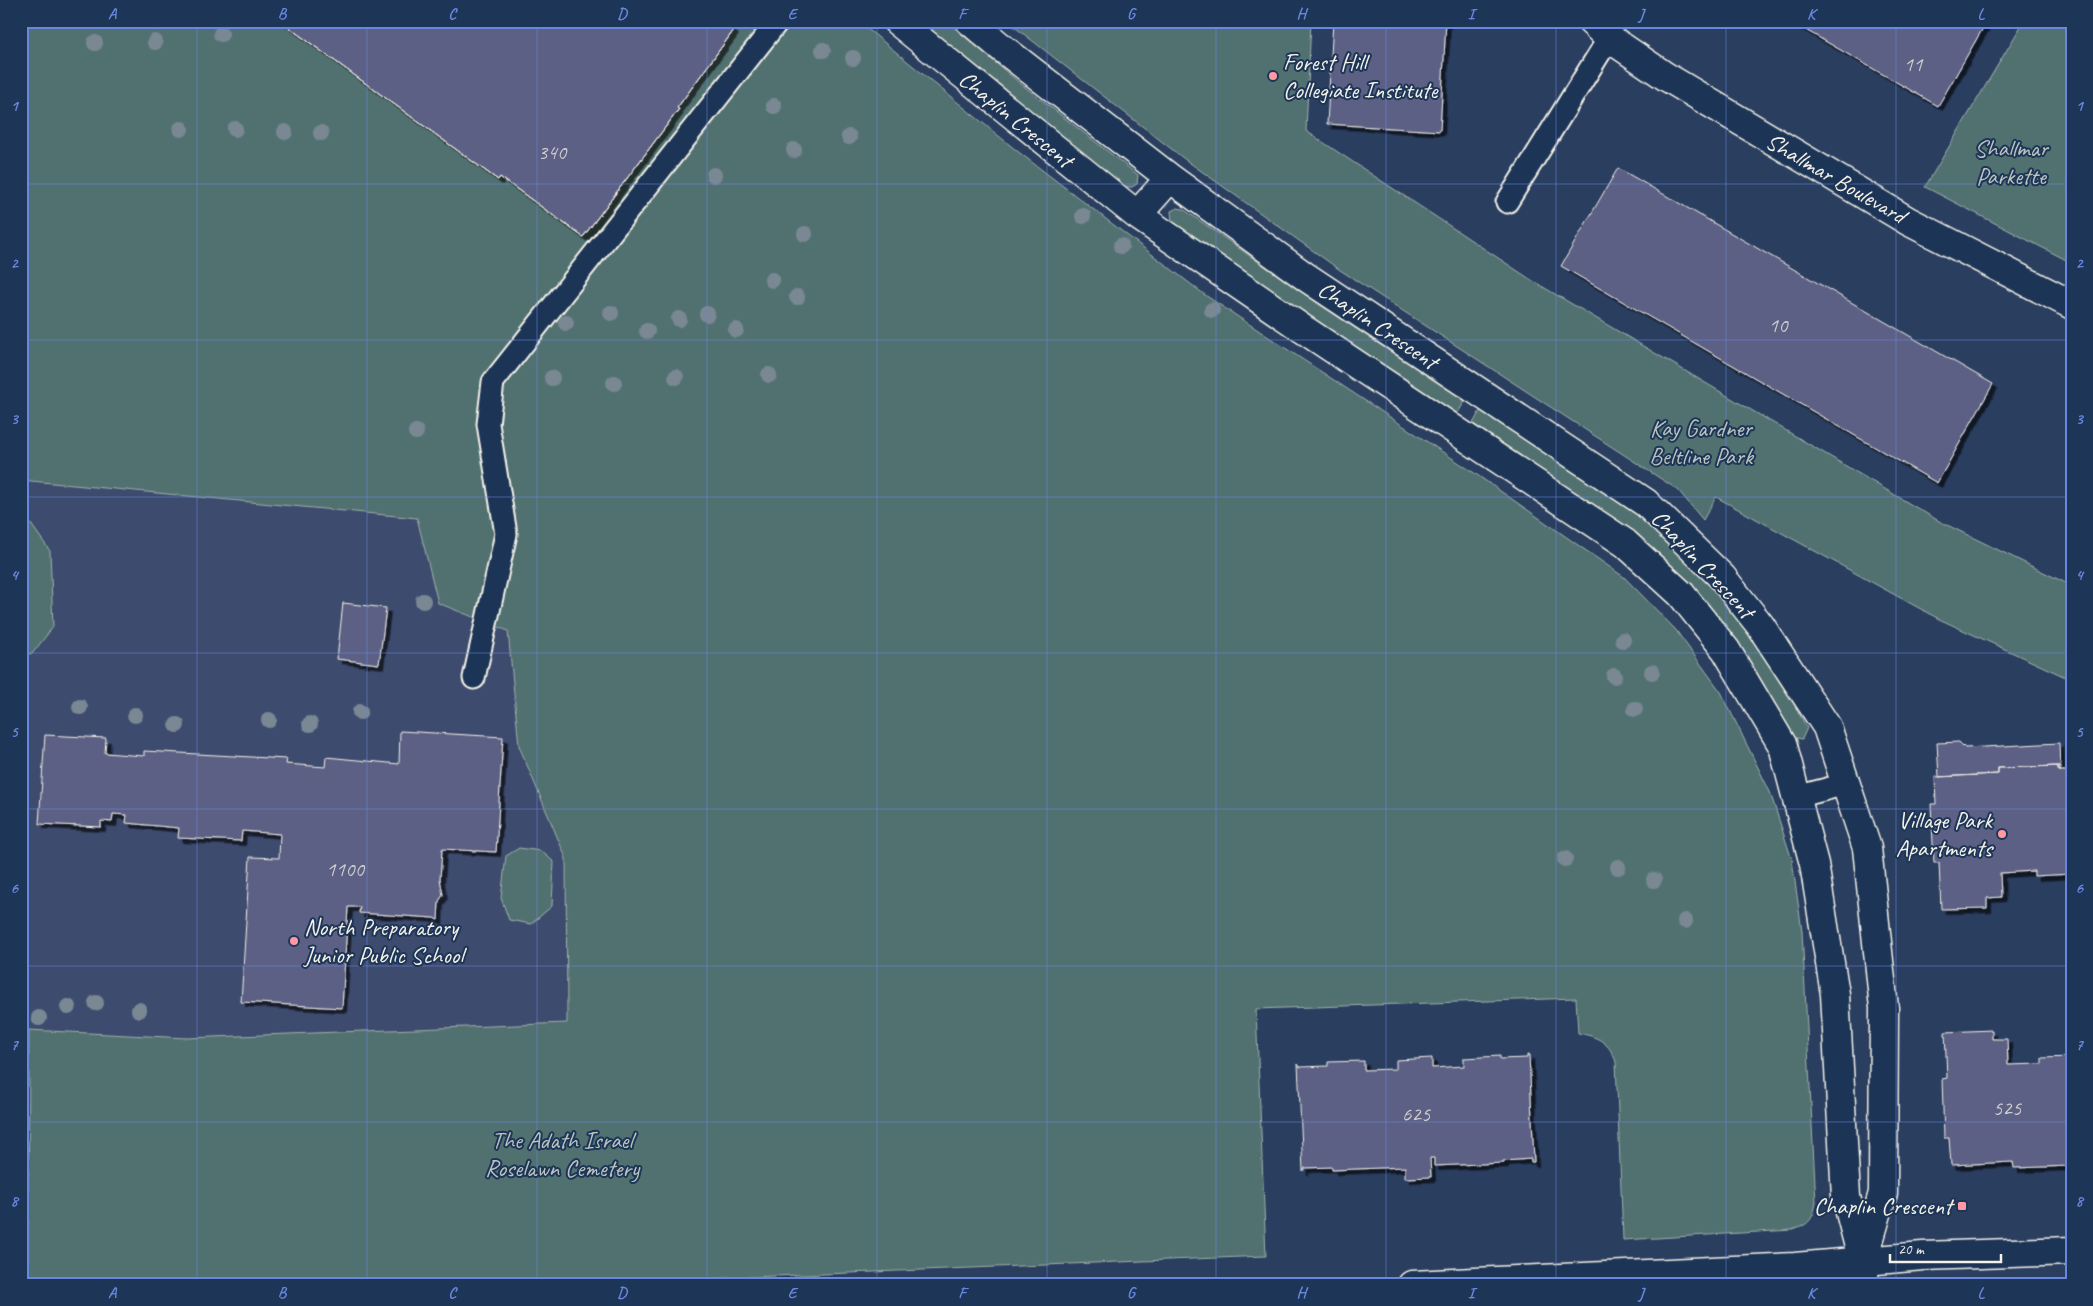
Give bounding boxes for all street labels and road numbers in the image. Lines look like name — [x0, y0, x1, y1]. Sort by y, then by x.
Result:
street label: Chaplin Crescent — [953, 64, 1082, 176]
street label: Shallmar Boulevard — [1761, 126, 1915, 232]
street label: Chaplin Crescent — [1312, 274, 1446, 378]
street label: Chaplin Crescent — [1645, 503, 1763, 627]

